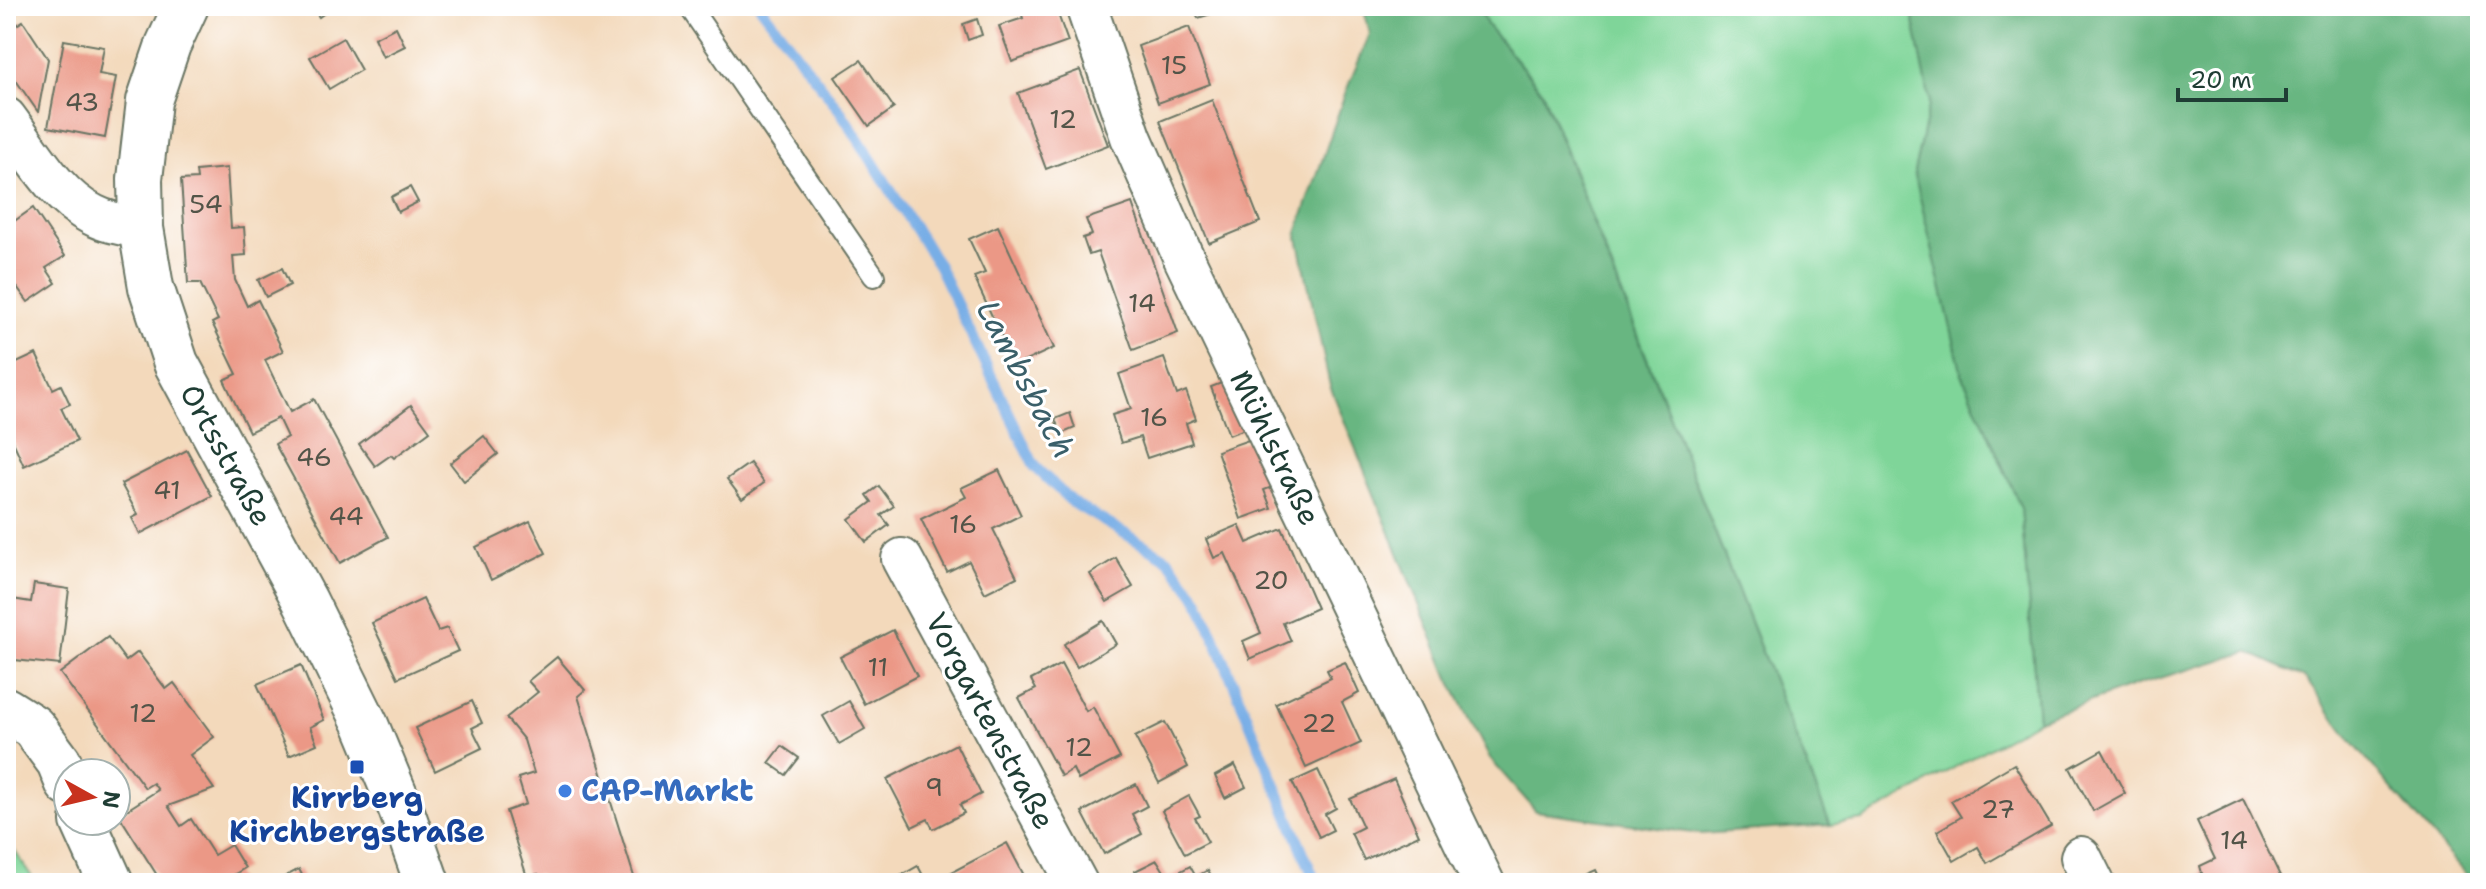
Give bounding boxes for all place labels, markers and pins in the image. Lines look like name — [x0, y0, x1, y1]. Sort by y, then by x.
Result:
marker: Kirrberg Kirchbergstraße — [348, 758, 366, 776]
place label: CAP-Markt — [581, 770, 754, 811]
place label: Kirrberg Kirchbergstraße — [229, 777, 485, 852]
marker: CAP-Markt — [556, 782, 574, 800]

